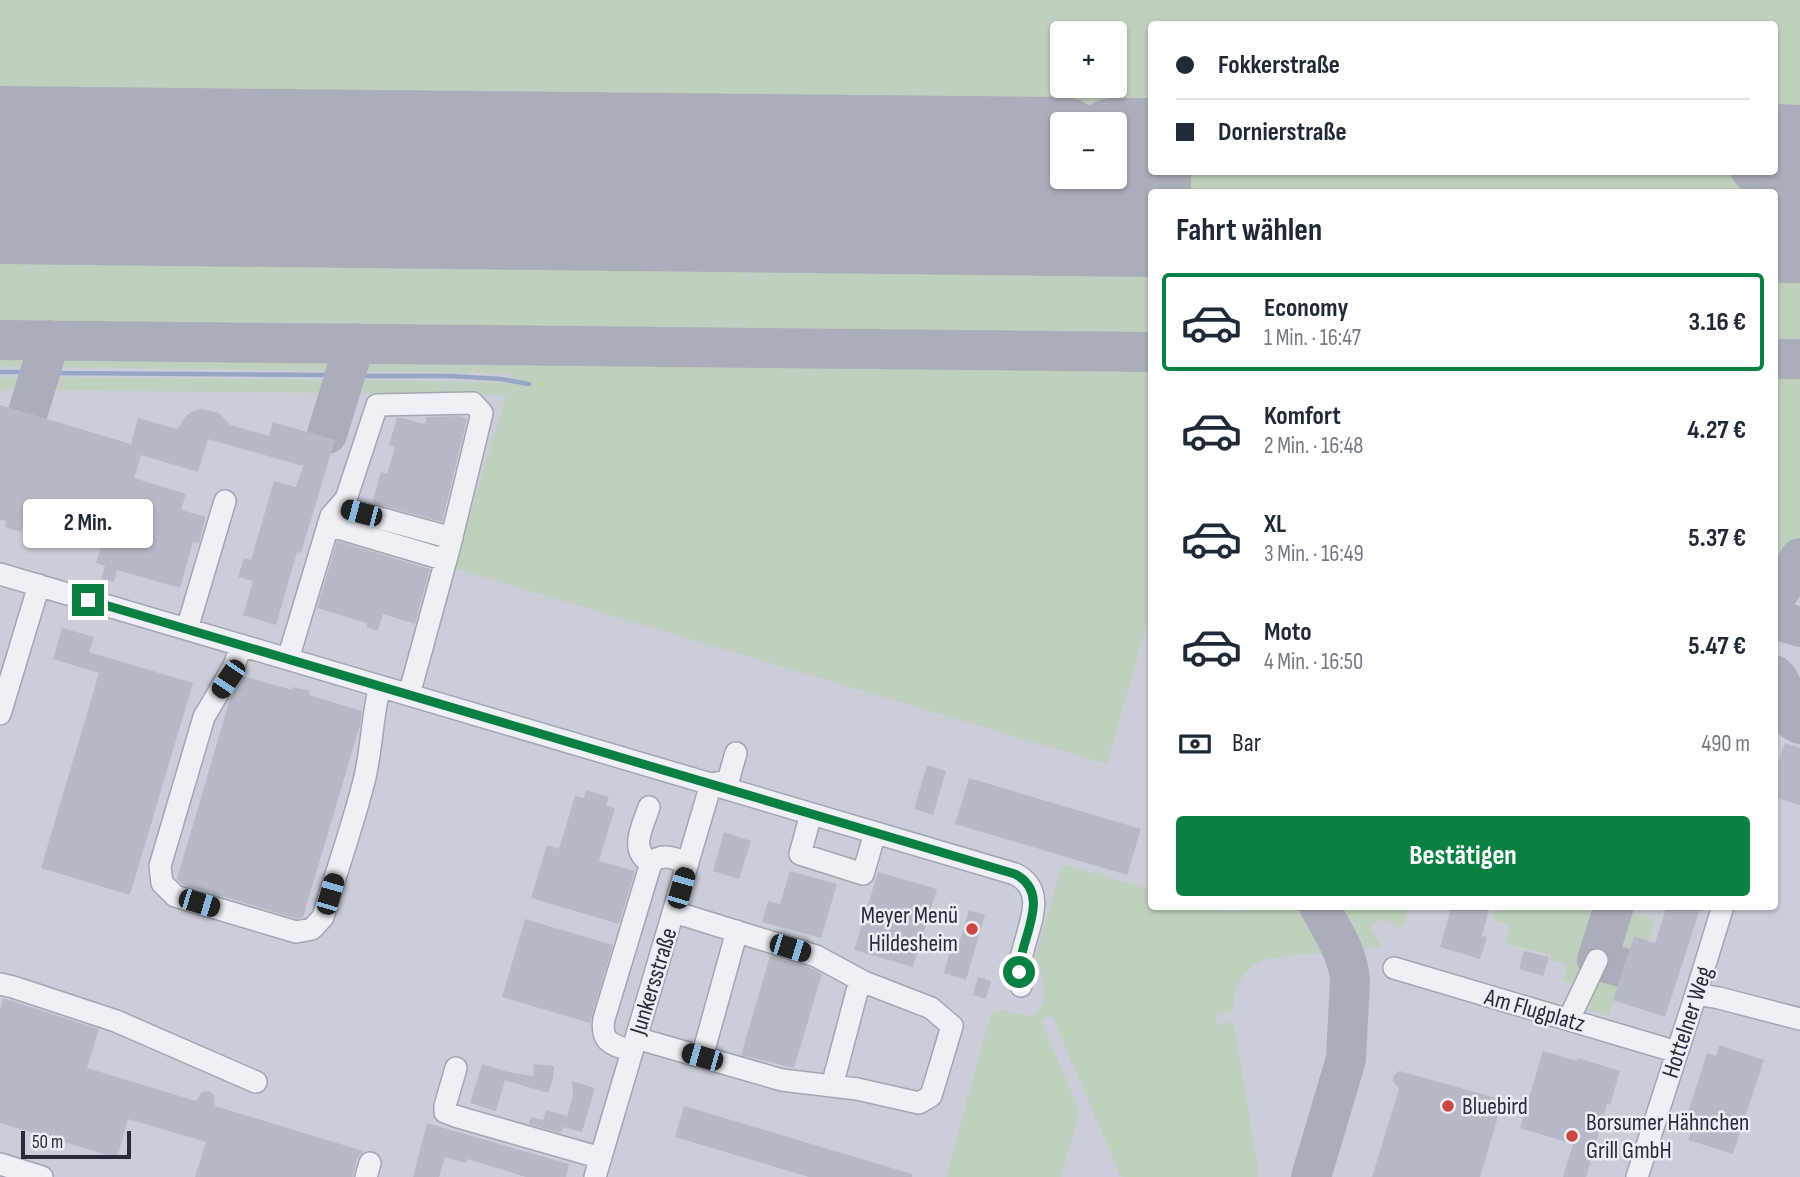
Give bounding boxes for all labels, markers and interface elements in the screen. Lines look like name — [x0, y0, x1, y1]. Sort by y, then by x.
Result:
map controls — [1050, 21, 1127, 189]
button: + — [1050, 21, 1127, 98]
text: Fokkerstraße — [1218, 50, 1340, 81]
button: − — [1050, 112, 1127, 189]
text: Dornierstraße — [1218, 117, 1347, 148]
text: Fahrt wählen — [1176, 211, 1322, 250]
icon: car — [1180, 291, 1243, 354]
text: Economy — [1264, 293, 1348, 324]
text: 3.16 € — [1688, 307, 1746, 338]
text: 1 Min. · 16:47 — [1264, 324, 1361, 352]
icon: car — [1180, 399, 1243, 462]
text: Komfort — [1264, 401, 1341, 432]
text: 4.27 € — [1687, 415, 1746, 446]
text: 2 Min. · 16:48 — [1264, 432, 1363, 460]
car — [338, 497, 385, 529]
callout: 2 Min. — [23, 498, 153, 548]
icon: car — [1180, 507, 1243, 570]
text: 2 Min. — [64, 509, 112, 537]
text: XL — [1264, 509, 1286, 540]
text: 5.37 € — [1688, 523, 1746, 554]
text: 3 Min. · 16:49 — [1264, 540, 1364, 568]
route end — [72, 584, 104, 616]
icon: car — [1180, 615, 1243, 678]
text: Moto — [1264, 617, 1312, 648]
text: 5.47 € — [1688, 631, 1746, 662]
text: 4 Min. · 16:50 — [1264, 648, 1363, 676]
car — [208, 656, 249, 702]
icon: cash — [1176, 725, 1214, 763]
text: Bar — [1232, 728, 1261, 759]
text: 490 m — [1701, 730, 1750, 758]
button: Bestätigen — [1176, 816, 1750, 896]
car — [666, 865, 697, 911]
car — [315, 871, 346, 917]
car — [176, 887, 223, 919]
place label: Meyer Menü Hildesheim — [861, 901, 958, 958]
marker: Meyer Menü Hildesheim — [964, 921, 980, 937]
street label: Junkersstraße — [623, 924, 683, 1039]
car — [767, 932, 814, 964]
route start — [1003, 956, 1035, 988]
street label: Hottelner Weg — [1656, 963, 1719, 1082]
street label: Am Flugplatz — [1480, 982, 1589, 1039]
car — [679, 1041, 726, 1073]
place label: Bluebird — [1462, 1092, 1528, 1121]
marker: Bluebird — [1440, 1098, 1456, 1114]
place label: Borsumer Hähnchen Grill GmbH — [1586, 1108, 1749, 1165]
scale bar — [21, 1128, 131, 1160]
marker: Borsumer Hähnchen Grill GmbH — [1564, 1128, 1580, 1144]
text: 50 m — [32, 1131, 63, 1154]

